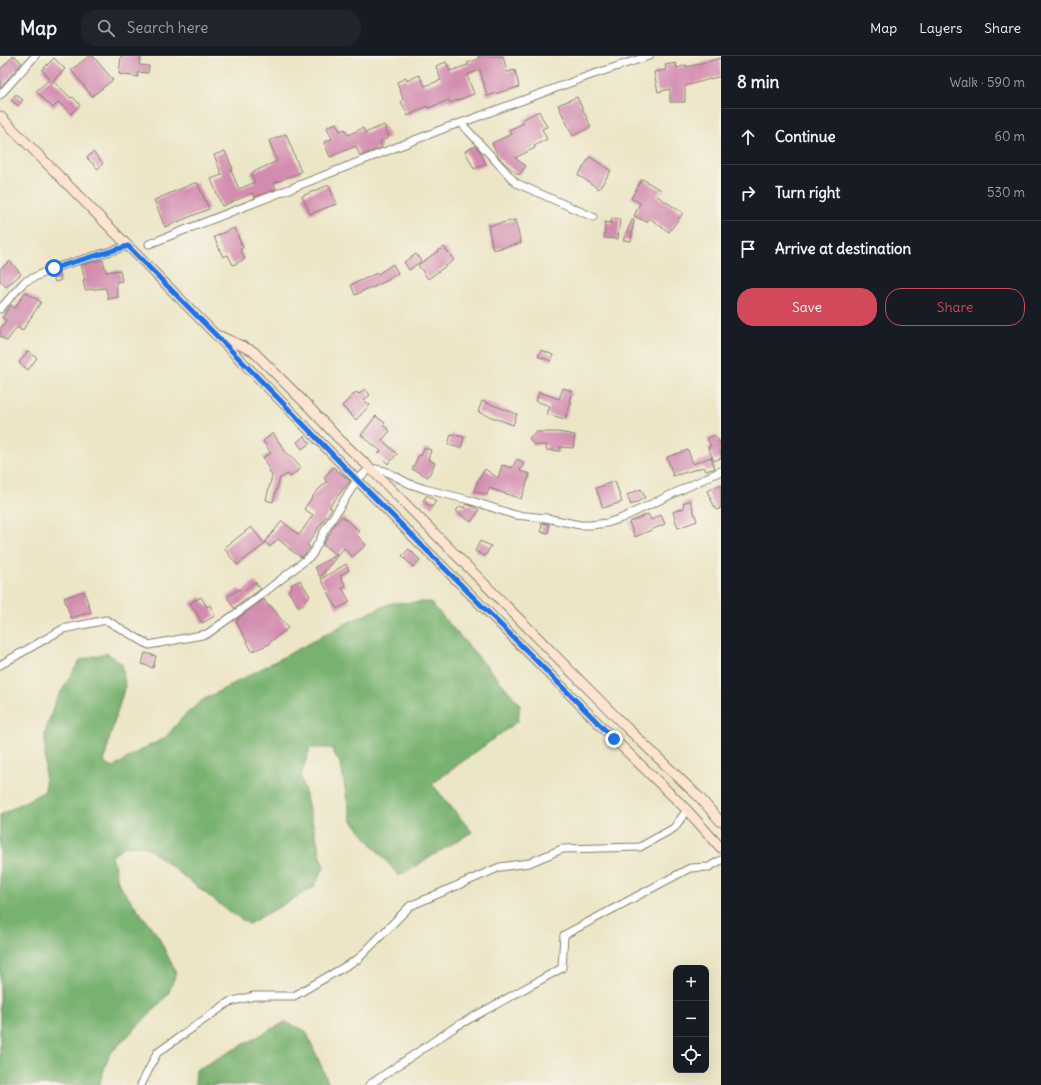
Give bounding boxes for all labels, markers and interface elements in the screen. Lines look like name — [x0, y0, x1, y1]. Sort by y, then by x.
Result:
search box — [81, 10, 361, 46]
text: Map — [20, 16, 57, 40]
icon: search — [95, 17, 117, 39]
text: Search here — [127, 18, 208, 37]
text: Map — [870, 19, 897, 37]
text: Layers — [919, 19, 962, 37]
text: Share — [984, 19, 1021, 37]
text: 8 min — [737, 71, 779, 93]
text: Walk · 590 m — [950, 74, 1025, 91]
icon: ahead — [737, 126, 759, 148]
text: Continue — [775, 127, 836, 146]
text: 60 m — [994, 128, 1025, 145]
icon: right — [737, 182, 759, 204]
text: Turn right — [775, 183, 840, 202]
text: 530 m — [987, 184, 1025, 201]
icon: arrive — [737, 238, 759, 260]
text: Arrive at destination — [775, 239, 911, 258]
route start — [45, 259, 63, 277]
button: Save — [737, 288, 877, 326]
button: Share — [885, 288, 1025, 326]
route end — [605, 730, 623, 748]
map controls — [673, 965, 709, 1073]
button: + — [673, 965, 709, 1001]
button: − — [673, 1001, 709, 1037]
button: locate — [673, 1037, 709, 1073]

